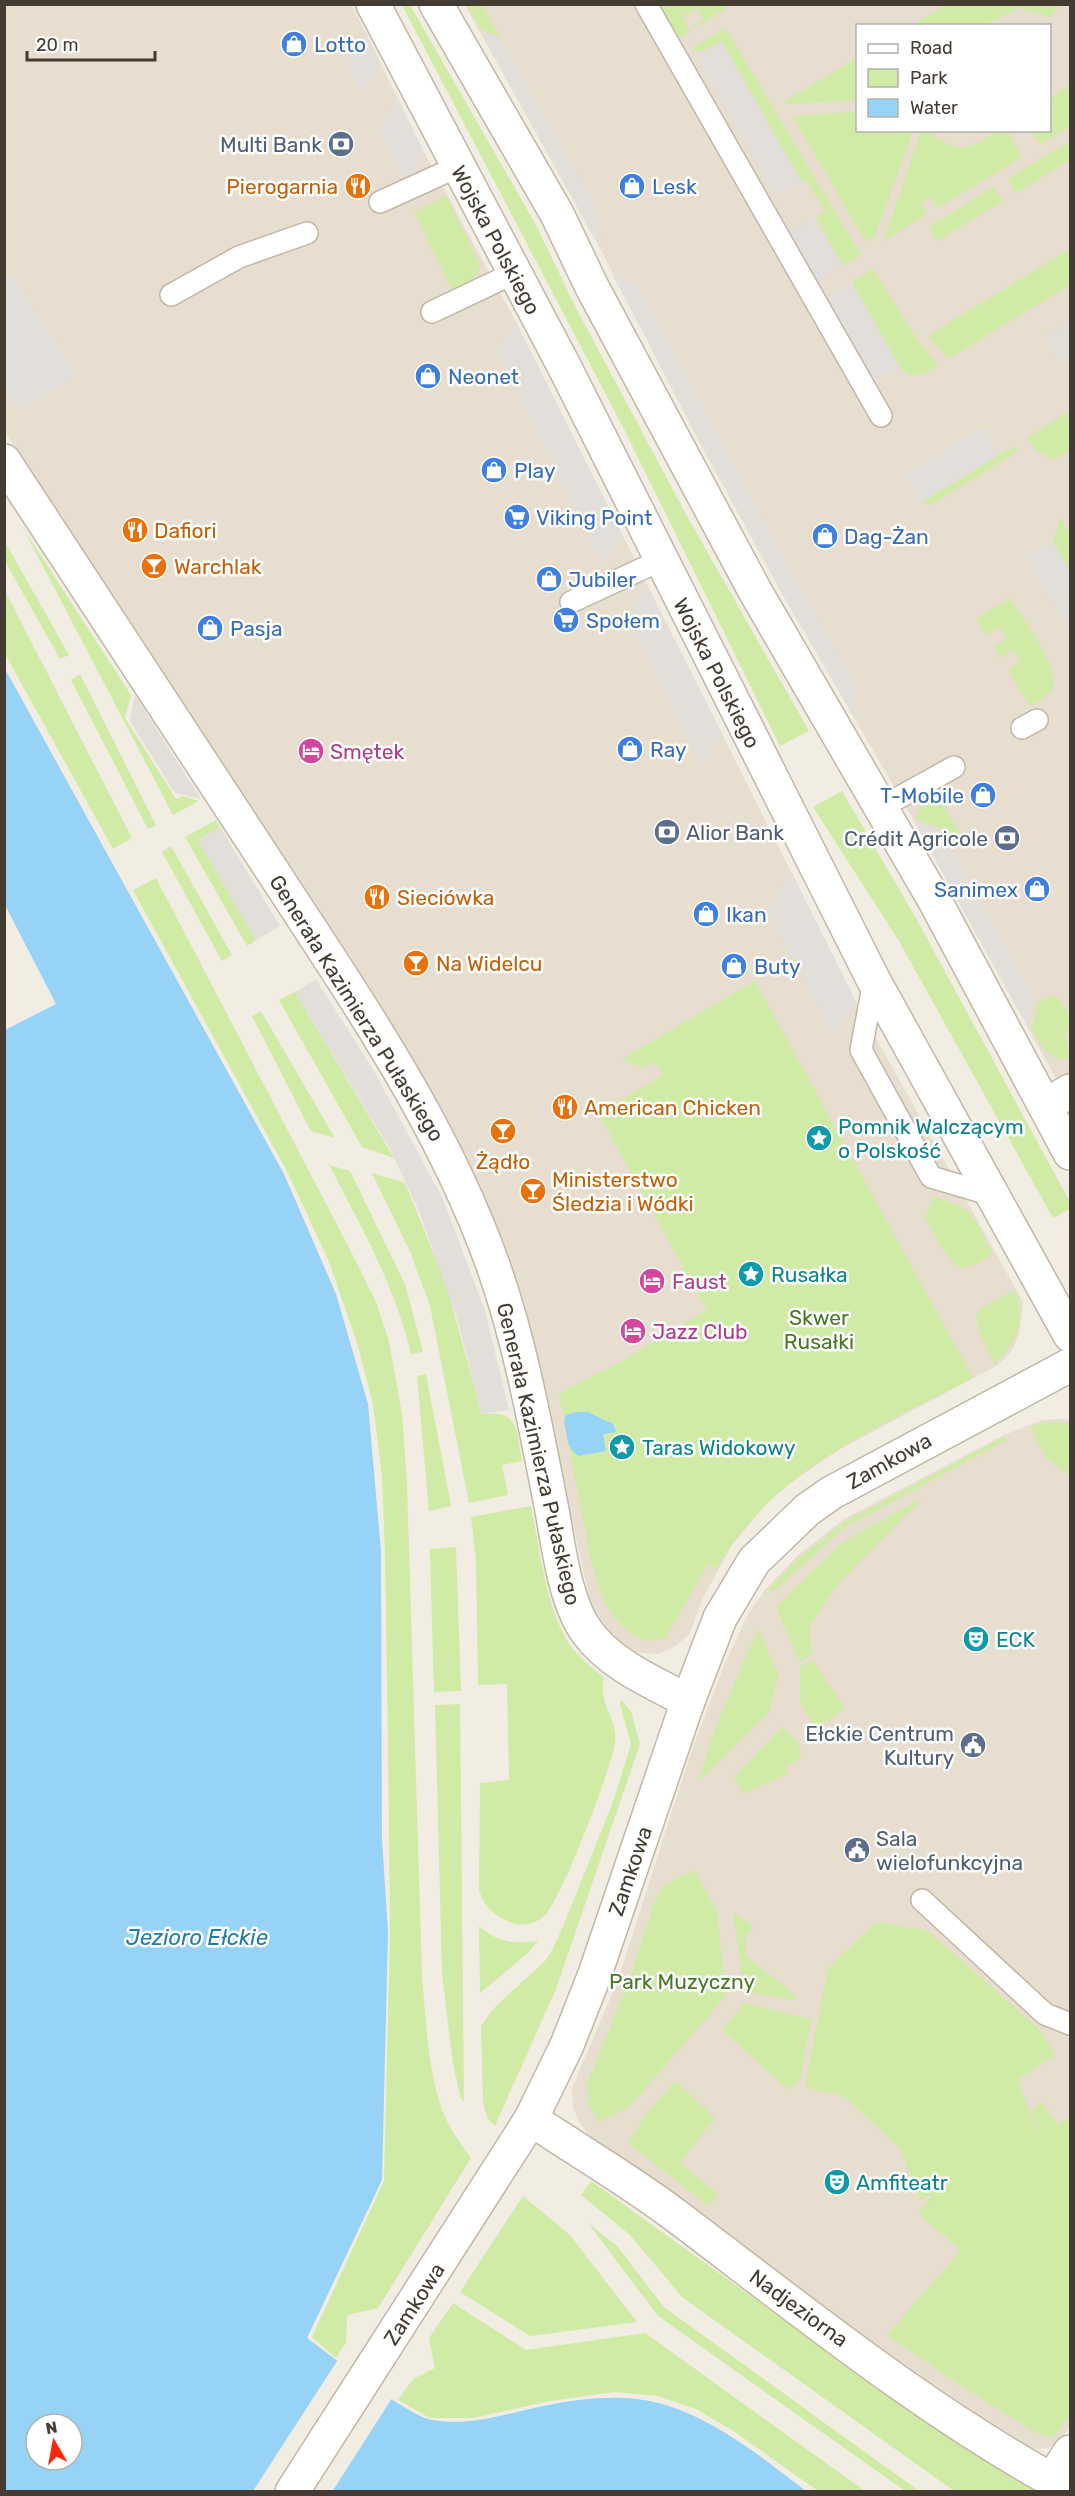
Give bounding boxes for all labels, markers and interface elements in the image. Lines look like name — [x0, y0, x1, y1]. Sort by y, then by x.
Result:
scale bar — [27, 24, 154, 62]
legend — [856, 24, 1051, 132]
shop icon: Lotto — [279, 29, 309, 59]
place label: Lotto — [314, 32, 366, 57]
text: 20 m — [36, 34, 78, 56]
text: Road — [910, 37, 953, 59]
text: Park — [910, 67, 948, 89]
text: Water — [910, 97, 958, 119]
bank icon: Multi Bank — [326, 129, 356, 159]
place label: Multi Bank — [220, 132, 322, 157]
street label: Wojska Polskiego — [446, 161, 546, 319]
restaurant icon: Pierogarnia — [343, 171, 373, 201]
shop icon: Lesk — [617, 171, 647, 201]
place label: Pierogarnia — [226, 174, 338, 199]
place label: Lesk — [652, 174, 697, 199]
shop icon: Neonet — [413, 361, 443, 391]
place label: Neonet — [448, 364, 519, 389]
shop icon: Play — [479, 455, 509, 485]
place label: Play — [514, 458, 556, 483]
supermarket icon: Viking Point — [502, 502, 532, 532]
place label: Viking Point — [536, 505, 652, 530]
restaurant icon: Dafiori — [120, 515, 150, 545]
place label: Dafiori — [154, 518, 217, 543]
shop icon: Dag-Żan — [810, 521, 840, 551]
place label: Dag-Żan — [844, 524, 929, 549]
bar icon: Warchlak — [139, 551, 169, 581]
place label: Warchlak — [174, 554, 262, 579]
shop icon: Jubiler — [534, 564, 564, 594]
place label: Jubiler — [568, 567, 636, 592]
street label: Wojska Polskiego — [668, 594, 766, 752]
supermarket icon: Społem — [551, 605, 581, 635]
place label: Społem — [586, 608, 660, 633]
shop icon: Pasja — [195, 613, 225, 643]
place label: Pasja — [230, 616, 283, 641]
shop icon: Ray — [615, 734, 645, 764]
hotel icon: Smętek — [296, 736, 326, 766]
place label: Ray — [650, 737, 687, 762]
place label: Smętek — [330, 739, 404, 764]
shop icon: T-Mobile — [968, 780, 998, 810]
place label: T-Mobile — [880, 783, 964, 808]
bank icon: Alior Bank — [652, 817, 682, 847]
place label: Alior Bank — [686, 820, 784, 845]
bank icon: Crédit Agricole — [992, 823, 1022, 853]
place label: Crédit Agricole — [844, 826, 988, 851]
street label: Generała Kazimierza Pułaskiego — [264, 870, 450, 1146]
shop icon: Sanimex — [1022, 874, 1052, 904]
place label: Sanimex — [934, 877, 1018, 902]
restaurant icon: Sieciówka — [362, 882, 392, 912]
place label: Sieciówka — [397, 885, 494, 910]
shop icon: Ikan — [691, 899, 721, 929]
place label: Ikan — [726, 902, 767, 927]
bar icon: Na Widelcu — [401, 948, 431, 978]
place label: Na Widelcu — [436, 951, 543, 976]
shop icon: Buty — [719, 951, 749, 981]
place label: Buty — [754, 954, 801, 979]
restaurant icon: American Chicken — [550, 1092, 580, 1122]
place label: American Chicken — [584, 1095, 761, 1120]
place label: Pomnik Walczącym o Polskość — [838, 1114, 1024, 1163]
bar icon: Żądło — [488, 1116, 518, 1146]
place icon: Pomnik Walczącym o Polskość — [804, 1123, 834, 1153]
place label: Żądło — [476, 1149, 530, 1174]
place label: Ministerstwo Śledzia i Wódki — [552, 1167, 694, 1216]
bar icon: Ministerstwo Śledzia i Wódki — [518, 1176, 548, 1206]
place icon: Rusałka — [736, 1259, 766, 1289]
place label: Rusałka — [771, 1262, 848, 1287]
hotel icon: Faust — [637, 1266, 667, 1296]
place label: Faust — [672, 1269, 727, 1294]
street label: Generała Kazimierza Pułaskiego — [492, 1300, 586, 1608]
park label: Skwer Rusałki — [784, 1305, 854, 1354]
hotel icon: Jazz Club — [618, 1316, 648, 1346]
place label: Jazz Club — [652, 1319, 748, 1344]
street label: Zamkowa — [842, 1428, 936, 1494]
place icon: Taras Widokowy — [607, 1432, 637, 1462]
place label: Taras Widokowy — [642, 1435, 796, 1460]
theatre icon: ECK — [961, 1624, 991, 1654]
place label: ECK — [996, 1627, 1036, 1652]
place label: Ełckie Centrum Kultury — [805, 1721, 954, 1770]
public building icon: Ełckie Centrum Kultury — [958, 1730, 988, 1760]
street label: Zamkowa — [603, 1823, 657, 1919]
place label: Sala wielofunkcyjna — [876, 1826, 1023, 1875]
public building icon: Sala wielofunkcyjna — [842, 1835, 872, 1865]
water label: Jezioro Ełckie — [126, 1924, 268, 1951]
park label: Park Muzyczny — [609, 1969, 755, 1994]
theatre icon: Amfiteatr — [822, 2167, 852, 2197]
place label: Amfiteatr — [856, 2170, 948, 2195]
street label: Zamkowa — [378, 2258, 450, 2350]
street label: Nadjeziorna — [745, 2264, 853, 2352]
north arrow — [24, 2412, 84, 2472]
text: N — [44, 2417, 59, 2438]

